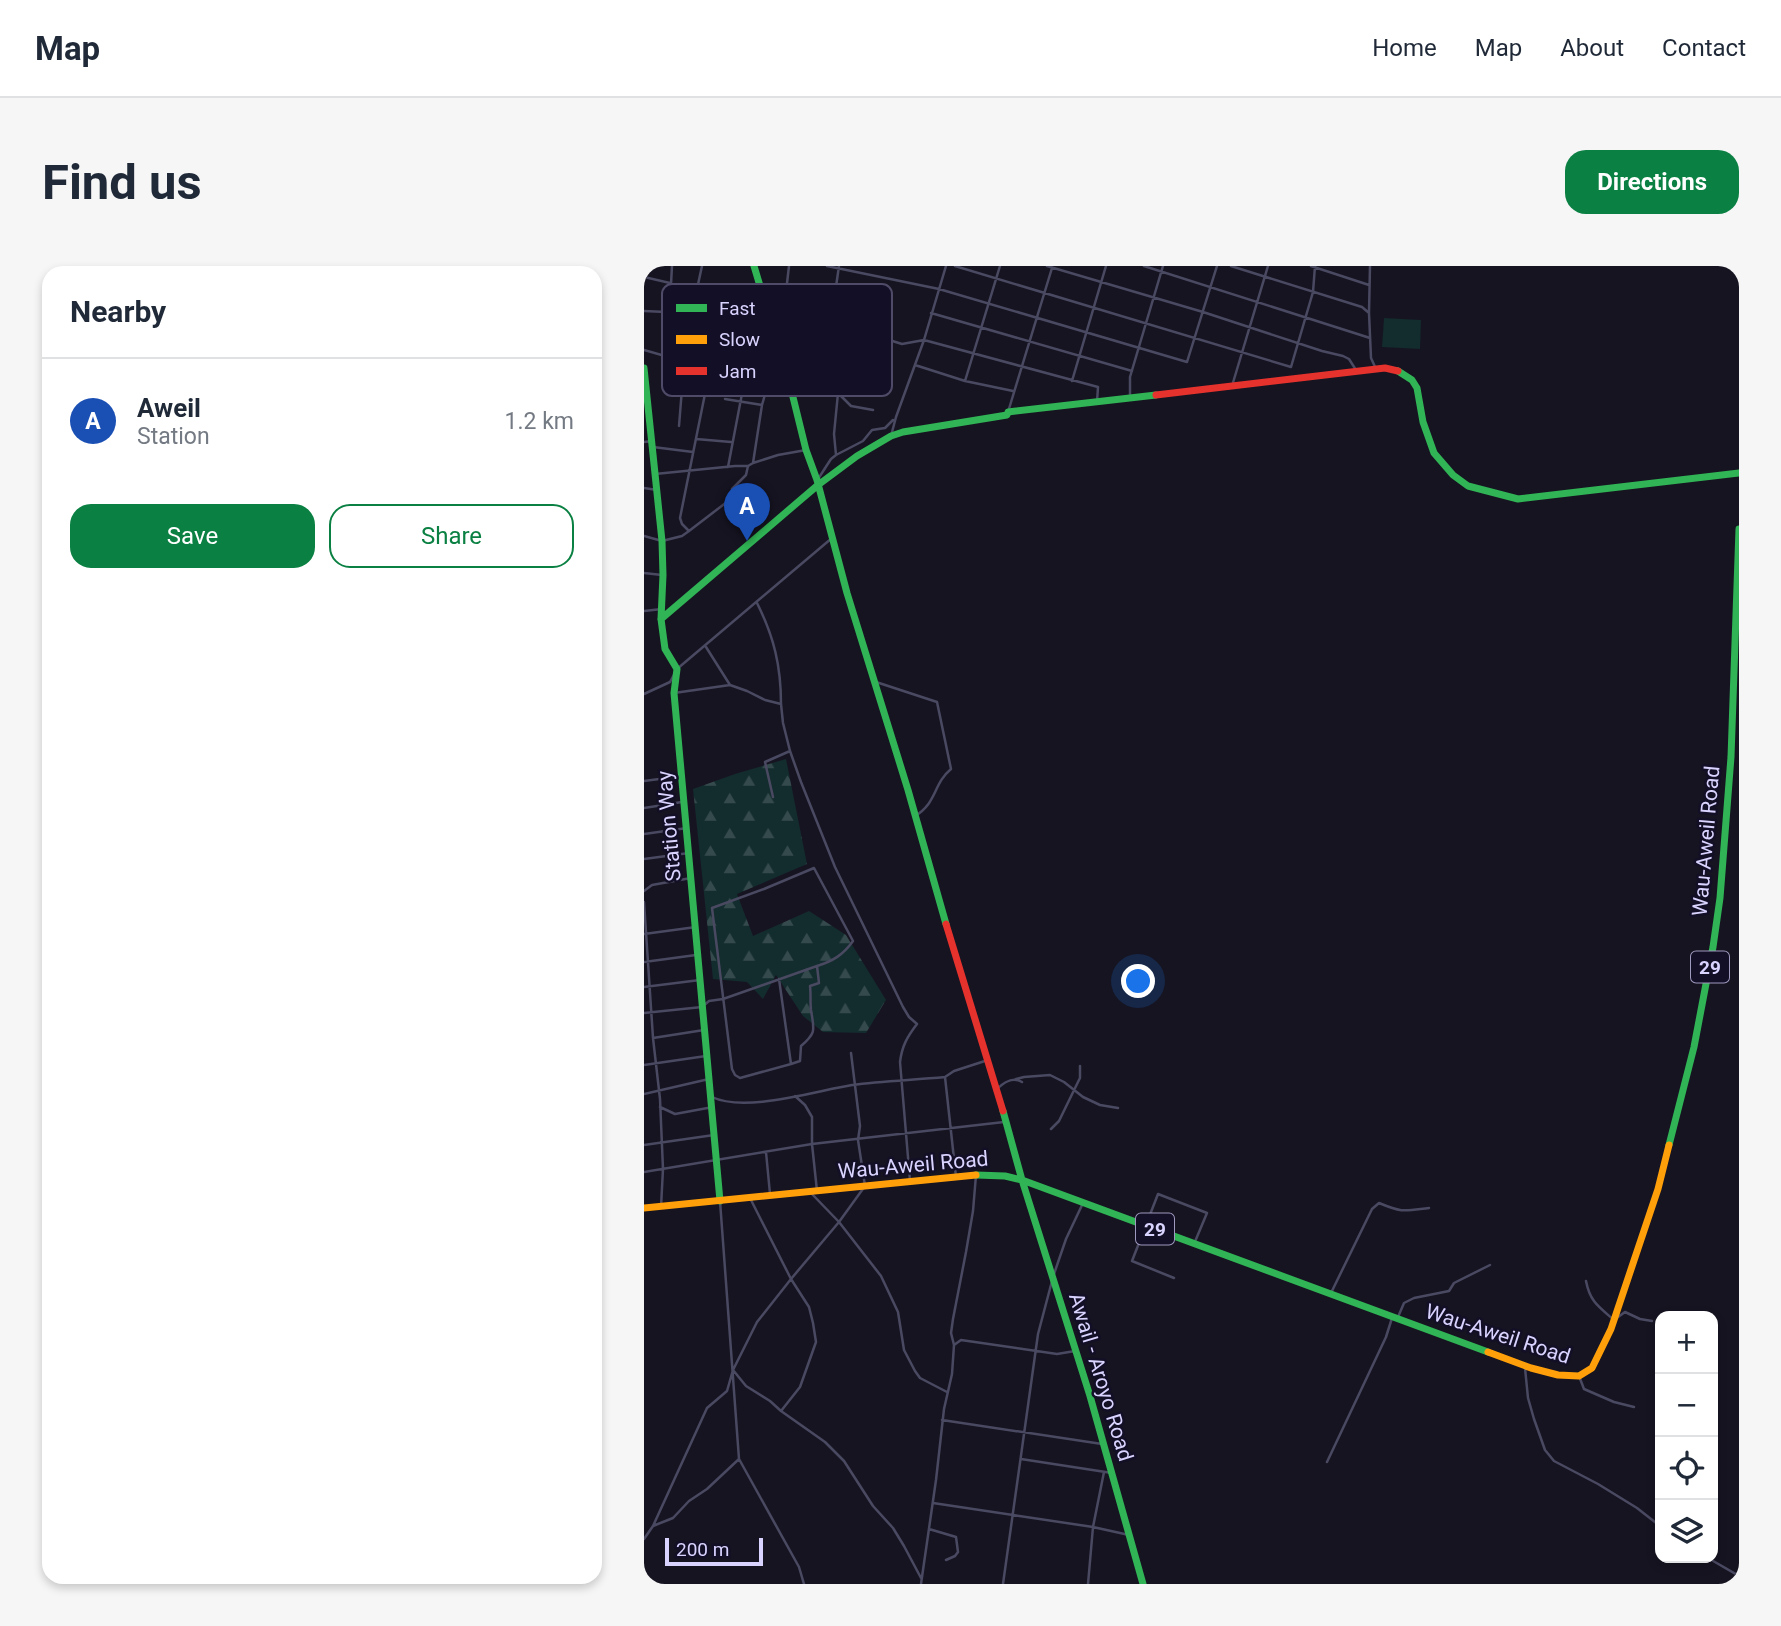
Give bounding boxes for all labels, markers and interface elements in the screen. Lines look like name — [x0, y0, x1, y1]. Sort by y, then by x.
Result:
text: Map — [35, 29, 100, 68]
text: Home — [1372, 34, 1437, 62]
text: Map — [1475, 34, 1522, 62]
text: About — [1560, 34, 1624, 62]
text: Contact — [1662, 34, 1746, 62]
button: Directions — [1565, 150, 1739, 214]
text: Find us — [42, 154, 202, 211]
legend — [662, 284, 892, 396]
text: Nearby — [70, 294, 166, 329]
text: Fast — [719, 297, 756, 320]
text: Slow — [719, 328, 760, 351]
text: Jam — [719, 360, 756, 383]
text: Aweil — [137, 393, 201, 423]
text: A — [85, 408, 101, 435]
text: 1.2 km — [505, 408, 574, 435]
text: Station — [137, 423, 210, 450]
pin: A — [724, 483, 770, 541]
button: Save — [70, 504, 315, 568]
button: Share — [329, 504, 574, 568]
street label: Wau-Aweil Road — [1687, 765, 1725, 917]
street label: Station Way — [652, 770, 686, 882]
road number: 29 — [1691, 952, 1729, 982]
your location — [1121, 964, 1155, 998]
street label: Wau-Aweil Road — [837, 1146, 989, 1184]
road number: 29 — [1136, 1214, 1174, 1245]
street label: Awail - Aroyo Road — [1064, 1290, 1138, 1464]
street label: Wau-Aweil Road — [1422, 1299, 1574, 1369]
map controls — [1655, 1311, 1718, 1563]
button: + — [1655, 1311, 1718, 1374]
button: − — [1655, 1374, 1718, 1437]
button: locate — [1655, 1437, 1718, 1500]
button: layers — [1655, 1500, 1718, 1563]
scale bar — [665, 1535, 763, 1567]
text: 200 m — [676, 1538, 729, 1561]

